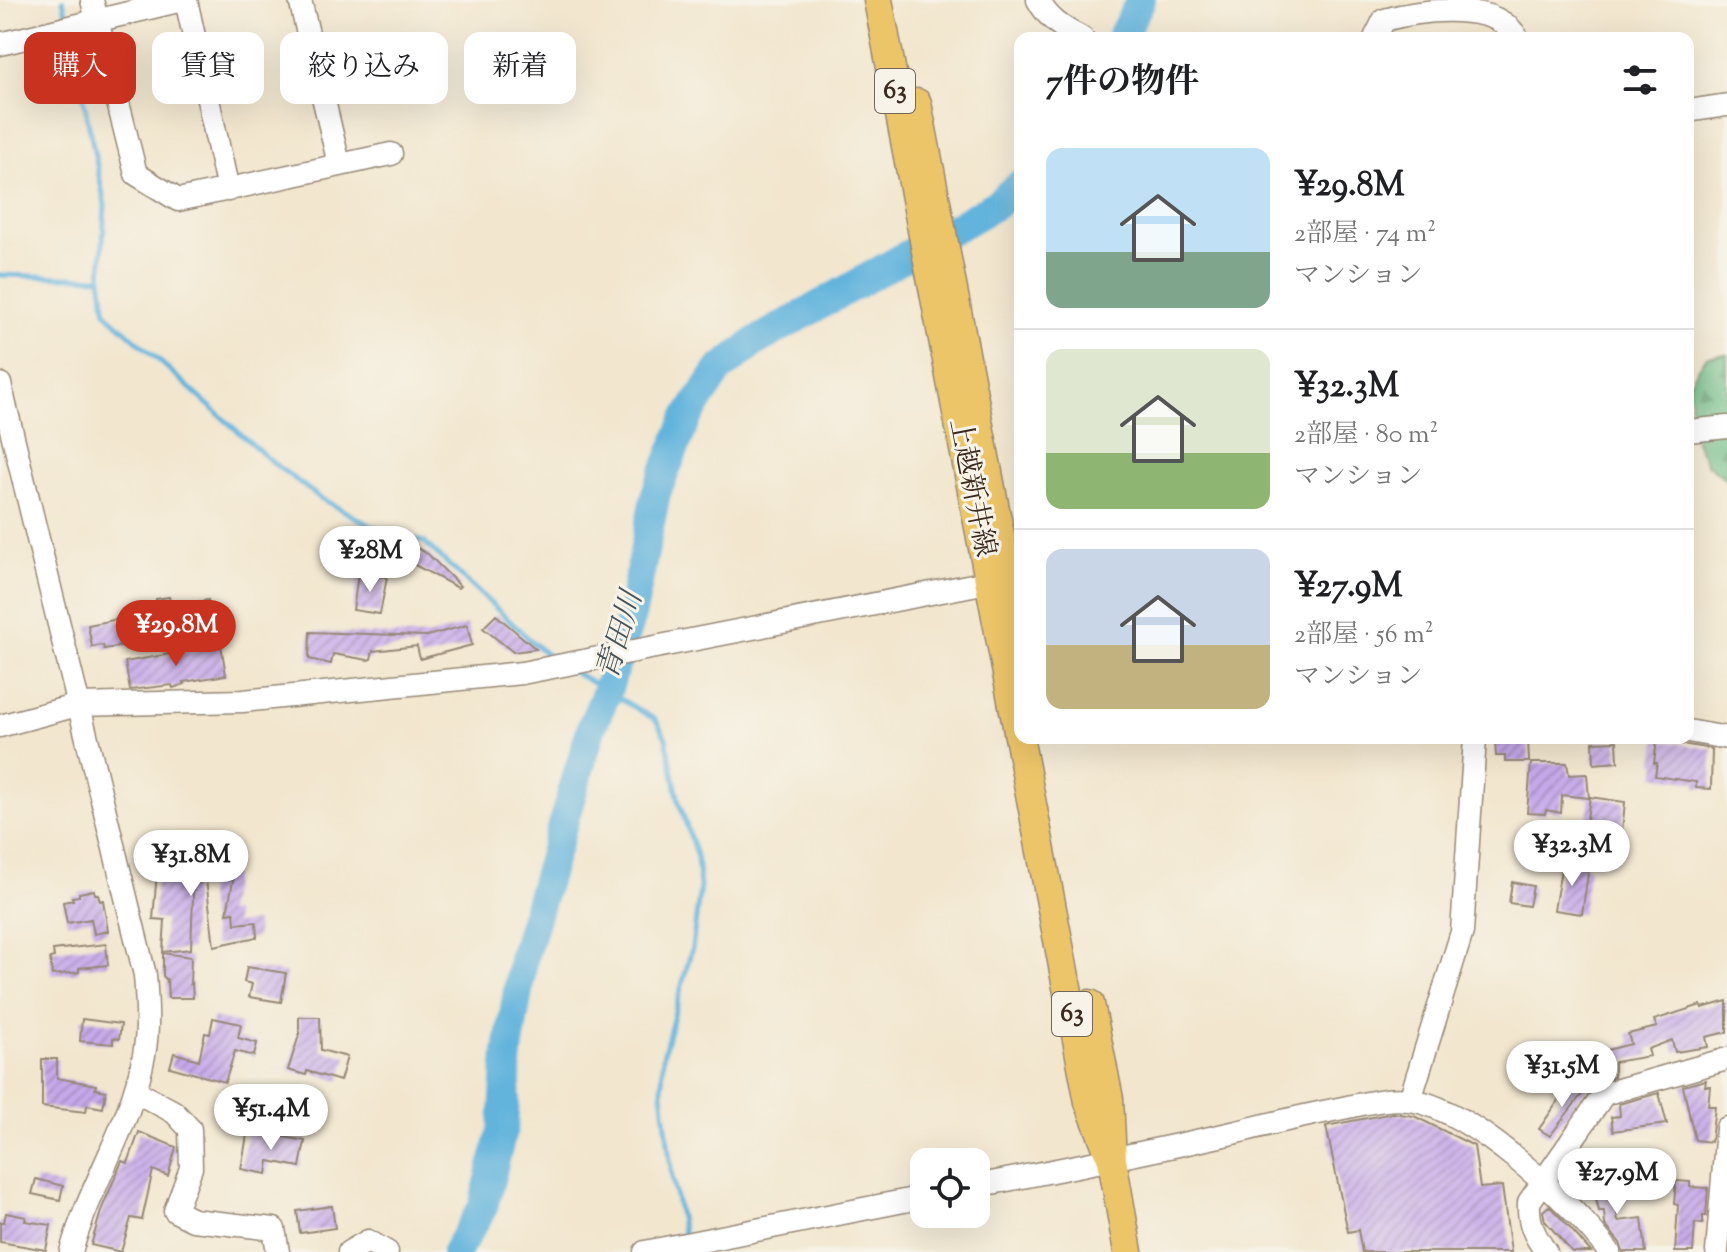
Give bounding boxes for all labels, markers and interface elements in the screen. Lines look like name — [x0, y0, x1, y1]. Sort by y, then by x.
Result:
chip: 購入 — [24, 32, 136, 104]
chip: 賃貸 — [152, 32, 264, 104]
chip: 絞り込み — [280, 32, 448, 104]
chip: 新着 — [464, 32, 576, 104]
icon: filters — [1618, 58, 1662, 102]
text: 7件の物件 — [1046, 59, 1199, 108]
road number: 63 — [875, 69, 915, 113]
text: ¥29.8M — [1294, 162, 1404, 211]
icon: home — [1110, 180, 1206, 276]
text: 2部屋 · 74 m² — [1294, 216, 1436, 253]
text: マンション — [1294, 258, 1423, 295]
text: ¥32.3M — [1294, 363, 1399, 412]
icon: home — [1110, 381, 1206, 477]
street label: 上越新井線 — [938, 415, 1004, 561]
text: 2部屋 · 80 m² — [1294, 417, 1438, 454]
text: マンション — [1294, 459, 1423, 496]
pin: ¥28M — [323, 526, 417, 594]
text: ¥28M — [337, 533, 403, 570]
text: ¥27.9M — [1294, 563, 1403, 612]
icon: home — [1110, 581, 1206, 677]
water label: 青田川 — [587, 584, 656, 685]
pin: ¥29.8M — [111, 600, 241, 668]
text: ¥29.8M — [134, 607, 218, 644]
text: 2部屋 · 56 m² — [1294, 617, 1433, 654]
text: マンション — [1294, 659, 1423, 696]
pin: ¥32.3M — [1507, 820, 1637, 888]
text: ¥32.3M — [1532, 827, 1612, 864]
pin: ¥31.8M — [126, 830, 256, 898]
text: ¥31.8M — [151, 837, 231, 874]
road number: 63 — [1052, 992, 1092, 1036]
pin: ¥31.5M — [1497, 1041, 1627, 1109]
text: ¥31.5M — [1524, 1048, 1600, 1085]
pin: ¥51.4M — [206, 1084, 336, 1152]
text: ¥51.4M — [232, 1091, 310, 1128]
map controls — [910, 1148, 990, 1228]
button: locate — [910, 1148, 990, 1228]
pin: ¥27.9M — [1552, 1148, 1682, 1216]
text: ¥27.9M — [1575, 1155, 1659, 1192]

